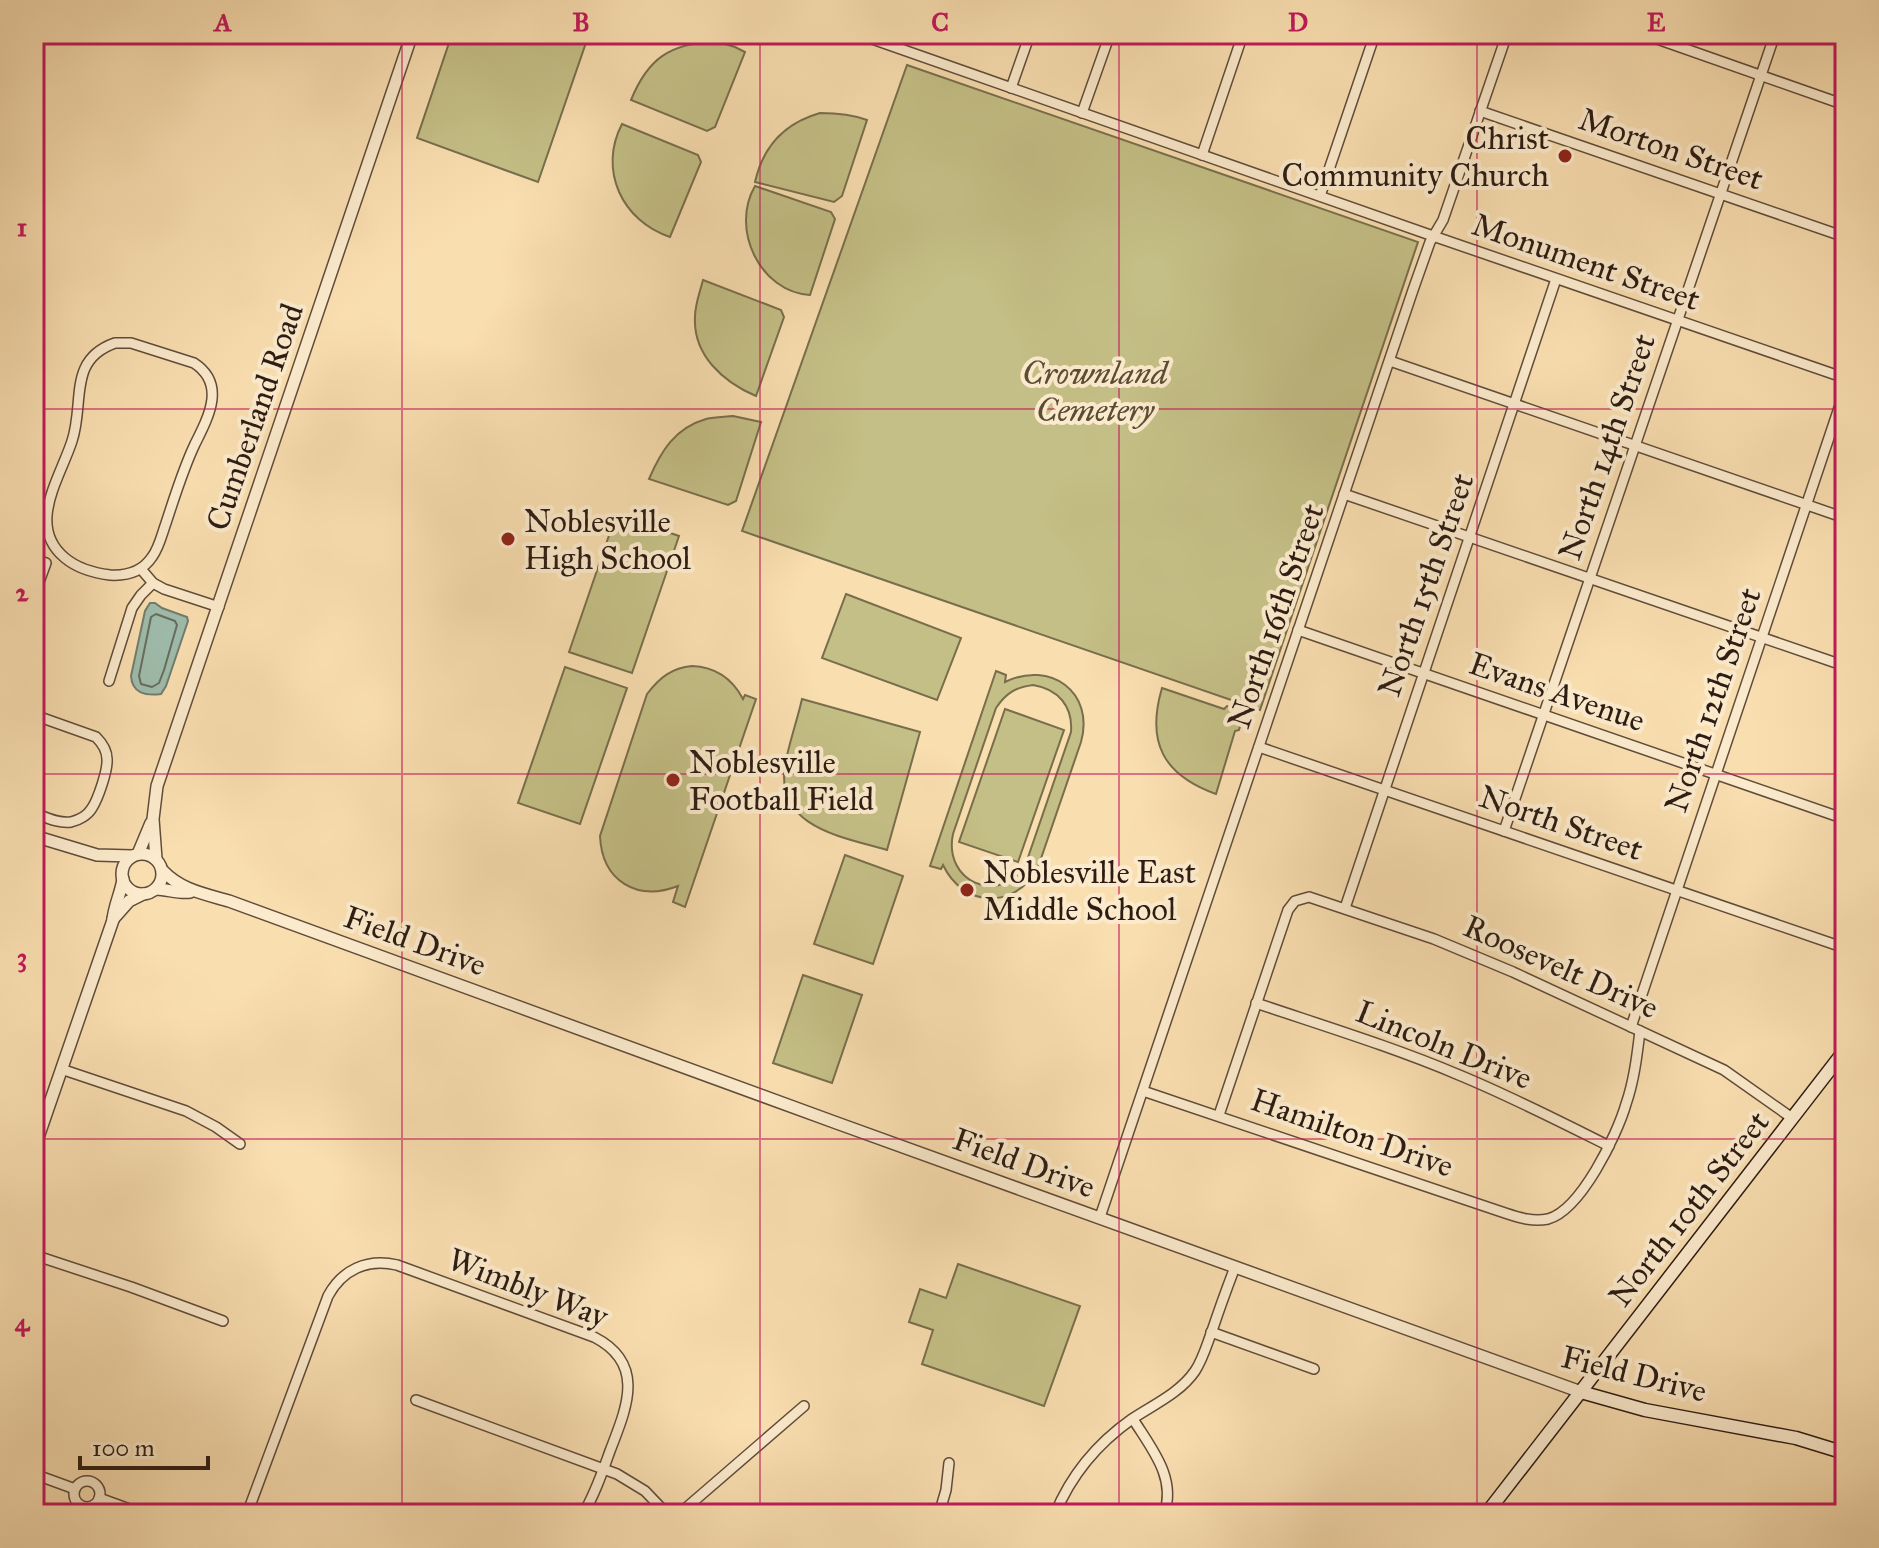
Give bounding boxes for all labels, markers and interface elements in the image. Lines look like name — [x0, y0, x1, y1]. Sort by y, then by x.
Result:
text: A — [212, 6, 232, 38]
text: B — [572, 6, 590, 38]
text: C — [931, 6, 949, 38]
text: D — [1288, 6, 1308, 38]
text: E — [1647, 6, 1666, 38]
street label: Morton Street — [1574, 99, 1768, 199]
place label: Christ Community Church — [1282, 119, 1549, 195]
marker: Christ Community Church — [1556, 147, 1574, 165]
street label: Monument Street — [1467, 205, 1705, 319]
text: 1 — [17, 211, 27, 243]
street label: Cumberland Road — [198, 299, 312, 535]
street label: North 14th Street — [1550, 329, 1664, 565]
park label: Crownland Cemetery — [1022, 354, 1170, 430]
street label: North 15th Street — [1370, 468, 1482, 702]
street label: North 16th Street — [1219, 498, 1333, 734]
place label: Noblesville High School — [524, 502, 691, 578]
marker: Noblesville High School — [499, 530, 517, 548]
text: 2 — [16, 576, 30, 608]
street label: North 12th Street — [1656, 583, 1770, 817]
street label: Evans Avenue — [1464, 644, 1650, 740]
place label: Noblesville Football Field — [689, 743, 874, 819]
marker: Noblesville Football Field — [664, 771, 682, 789]
street label: North Street — [1474, 777, 1648, 869]
place label: Noblesville East Middle School — [983, 853, 1196, 929]
marker: Noblesville East Middle School — [958, 881, 976, 899]
street label: Field Drive — [339, 897, 491, 985]
street label: Roosevelt Drive — [1458, 907, 1664, 1027]
text: 3 — [17, 941, 27, 973]
street label: Lincoln Drive — [1350, 992, 1538, 1098]
street label: Hamilton Drive — [1246, 1080, 1458, 1186]
street label: North 10th Street — [1601, 1103, 1777, 1315]
street label: Field Drive — [948, 1119, 1100, 1207]
street label: Wimbly Way — [442, 1240, 614, 1337]
text: 4 — [15, 1306, 31, 1338]
street label: Field Drive — [1557, 1337, 1711, 1411]
scale bar — [80, 1420, 208, 1470]
text: 100 m — [92, 1433, 155, 1463]

